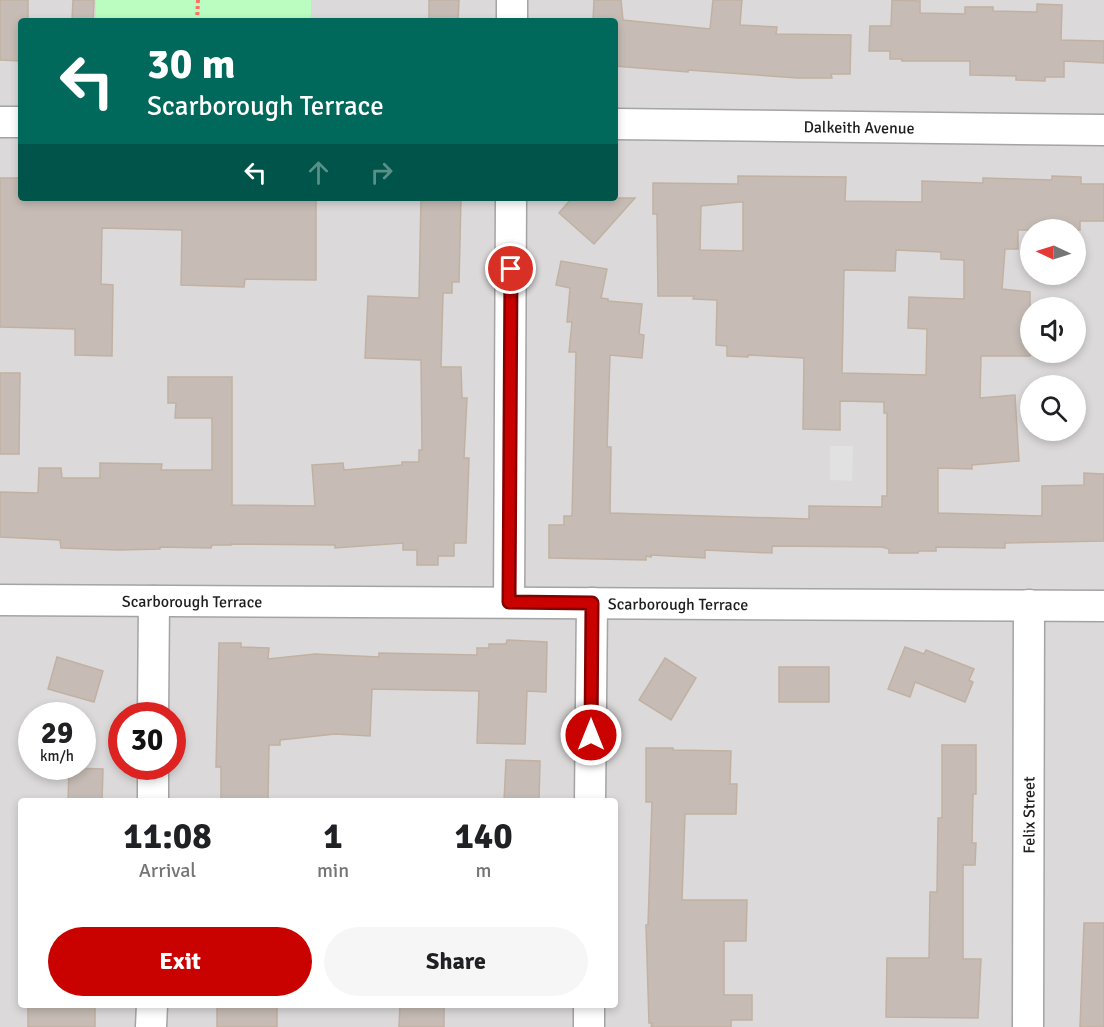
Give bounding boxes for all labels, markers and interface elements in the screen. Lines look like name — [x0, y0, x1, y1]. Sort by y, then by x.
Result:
text: 30 m — [147, 39, 236, 90]
icon: left — [48, 42, 126, 120]
text: Scarborough Terrace — [147, 90, 384, 123]
street label: Dalkeith Avenue — [803, 117, 915, 139]
icon: left — [239, 156, 272, 189]
icon: ahead — [302, 156, 335, 189]
icon: right — [365, 156, 398, 189]
north arrow — [1020, 219, 1086, 285]
map controls — [1020, 219, 1086, 441]
pin — [485, 243, 536, 294]
icon: arrive — [494, 252, 527, 285]
button: sound — [1020, 297, 1086, 363]
button: search — [1020, 375, 1086, 441]
street label: Scarborough Terrace — [122, 592, 262, 612]
street label: Scarborough Terrace — [608, 594, 748, 615]
speed limit sign: 30 — [108, 702, 186, 780]
position arrow — [559, 703, 623, 767]
text: 29 — [41, 715, 73, 752]
text: km/h — [40, 747, 74, 765]
street label: Felix Street — [1019, 776, 1040, 854]
text: 11:08 — [123, 814, 212, 859]
text: 1 — [323, 814, 343, 859]
text: 140 — [454, 814, 513, 859]
text: Arrival — [139, 858, 196, 883]
text: min — [317, 858, 349, 883]
text: m — [476, 858, 492, 883]
button: Exit — [48, 927, 312, 996]
button: Share — [324, 927, 588, 996]

